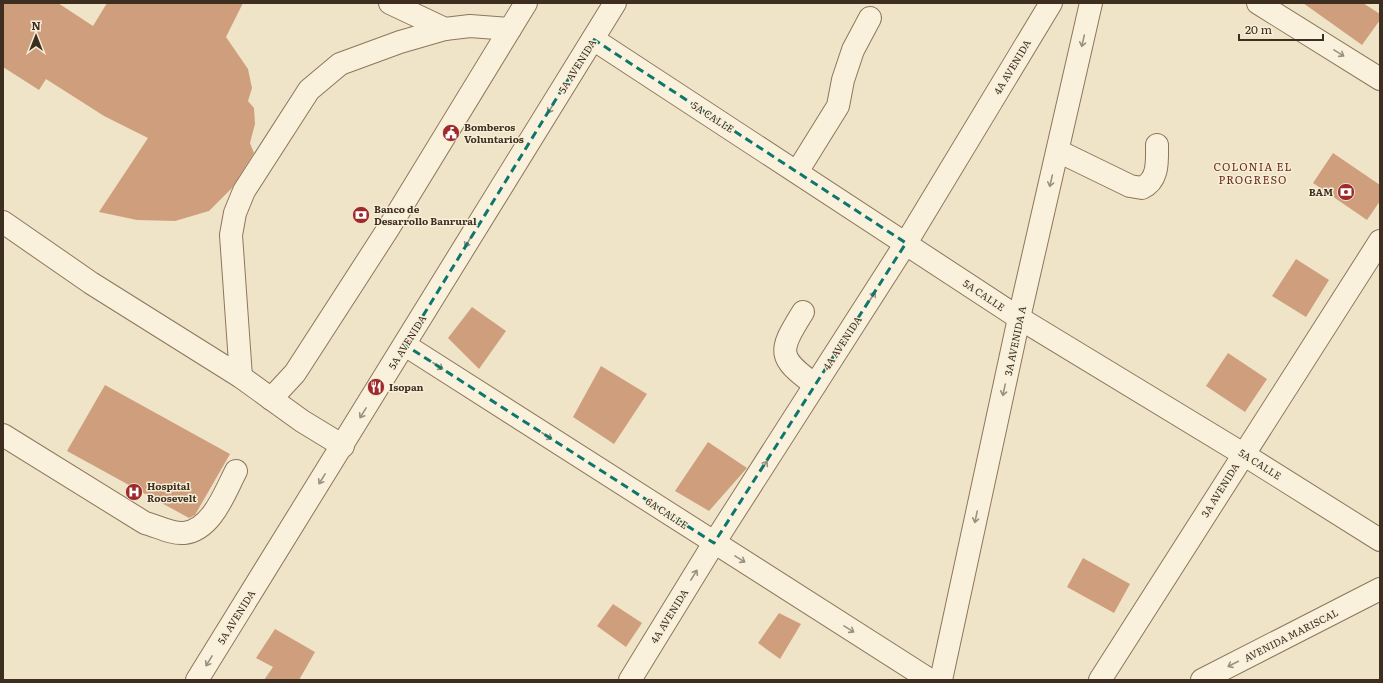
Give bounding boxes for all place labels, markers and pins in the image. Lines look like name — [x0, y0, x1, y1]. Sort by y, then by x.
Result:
place label: Bomberos Voluntarios — [464, 119, 524, 146]
public building icon: Bomberos Voluntarios — [441, 123, 461, 143]
bank icon: BAM — [1336, 182, 1356, 202]
place label: BAM — [1309, 184, 1333, 199]
place label: Banco de Desarrollo Banrural — [374, 201, 477, 228]
bank icon: Banco de Desarrollo Banrural — [351, 205, 371, 225]
restaurant icon: Isopan — [366, 377, 386, 397]
place label: Isopan — [389, 379, 424, 394]
place label: Hospital Roosevelt — [147, 478, 197, 505]
hospital icon: Hospital Roosevelt — [124, 482, 144, 502]

